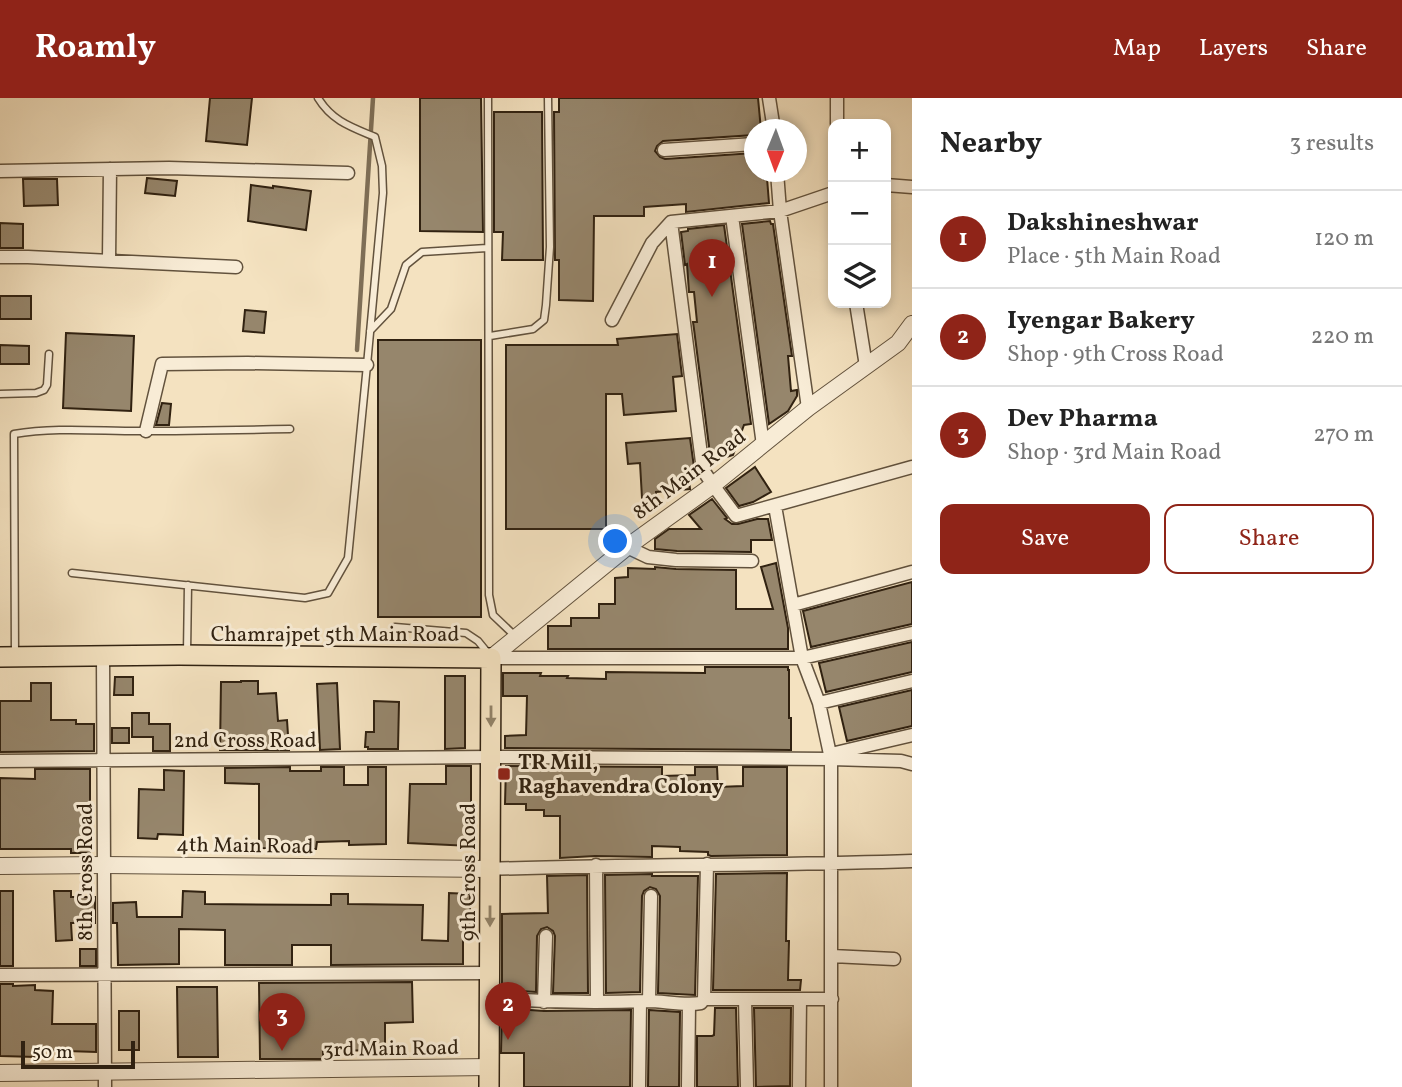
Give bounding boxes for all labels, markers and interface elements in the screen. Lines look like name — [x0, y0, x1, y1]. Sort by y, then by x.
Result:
text: Roamly — [35, 26, 156, 72]
text: Map — [1113, 32, 1161, 66]
text: Layers — [1199, 32, 1268, 66]
text: Share — [1306, 32, 1367, 66]
north arrow — [744, 119, 807, 182]
map controls — [828, 119, 891, 308]
button: + — [828, 119, 891, 182]
text: Nearby — [940, 123, 1042, 165]
text: 3 results — [1289, 128, 1374, 160]
button: − — [828, 182, 891, 245]
text: Dakshineshwar — [1007, 205, 1199, 241]
text: 1 — [958, 223, 968, 255]
text: 120 m — [1314, 223, 1374, 255]
pin: 1 — [689, 239, 735, 297]
text: Place · 5th Main Road — [1007, 241, 1221, 273]
button: layers — [828, 245, 891, 308]
text: Iyengar Bakery — [1007, 303, 1195, 339]
text: 2 — [957, 321, 969, 353]
text: 220 m — [1311, 321, 1374, 353]
text: Shop · 9th Cross Road — [1007, 339, 1224, 371]
text: Dev Pharma — [1007, 401, 1158, 437]
text: 3 — [957, 419, 969, 451]
text: 270 m — [1313, 419, 1374, 451]
street label: 8th Main Road — [627, 423, 753, 527]
text: Shop · 3rd Main Road — [1007, 437, 1222, 469]
button: Save — [940, 504, 1150, 574]
button: Share — [1164, 504, 1374, 574]
your location — [598, 524, 632, 558]
street label: Chamrajpet 5th Main Road — [211, 621, 459, 650]
one-way arrow — [485, 705, 497, 727]
street label: 2nd Cross Road — [173, 727, 317, 756]
place label: TR Mill, Raghavendra Colony — [518, 749, 724, 802]
marker: TR Mill, Raghavendra Colony — [496, 766, 512, 782]
street label: 8th Cross Road — [72, 803, 101, 941]
street label: 9th Cross Road — [455, 803, 484, 941]
street label: 4th Main Road — [176, 831, 314, 862]
one-way arrow — [484, 905, 496, 927]
pin: 2 — [485, 982, 531, 1040]
pin: 3 — [259, 993, 305, 1051]
street label: 3rd Main Road — [323, 1034, 459, 1065]
scale bar — [21, 1038, 135, 1070]
text: 50 m — [32, 1040, 73, 1066]

